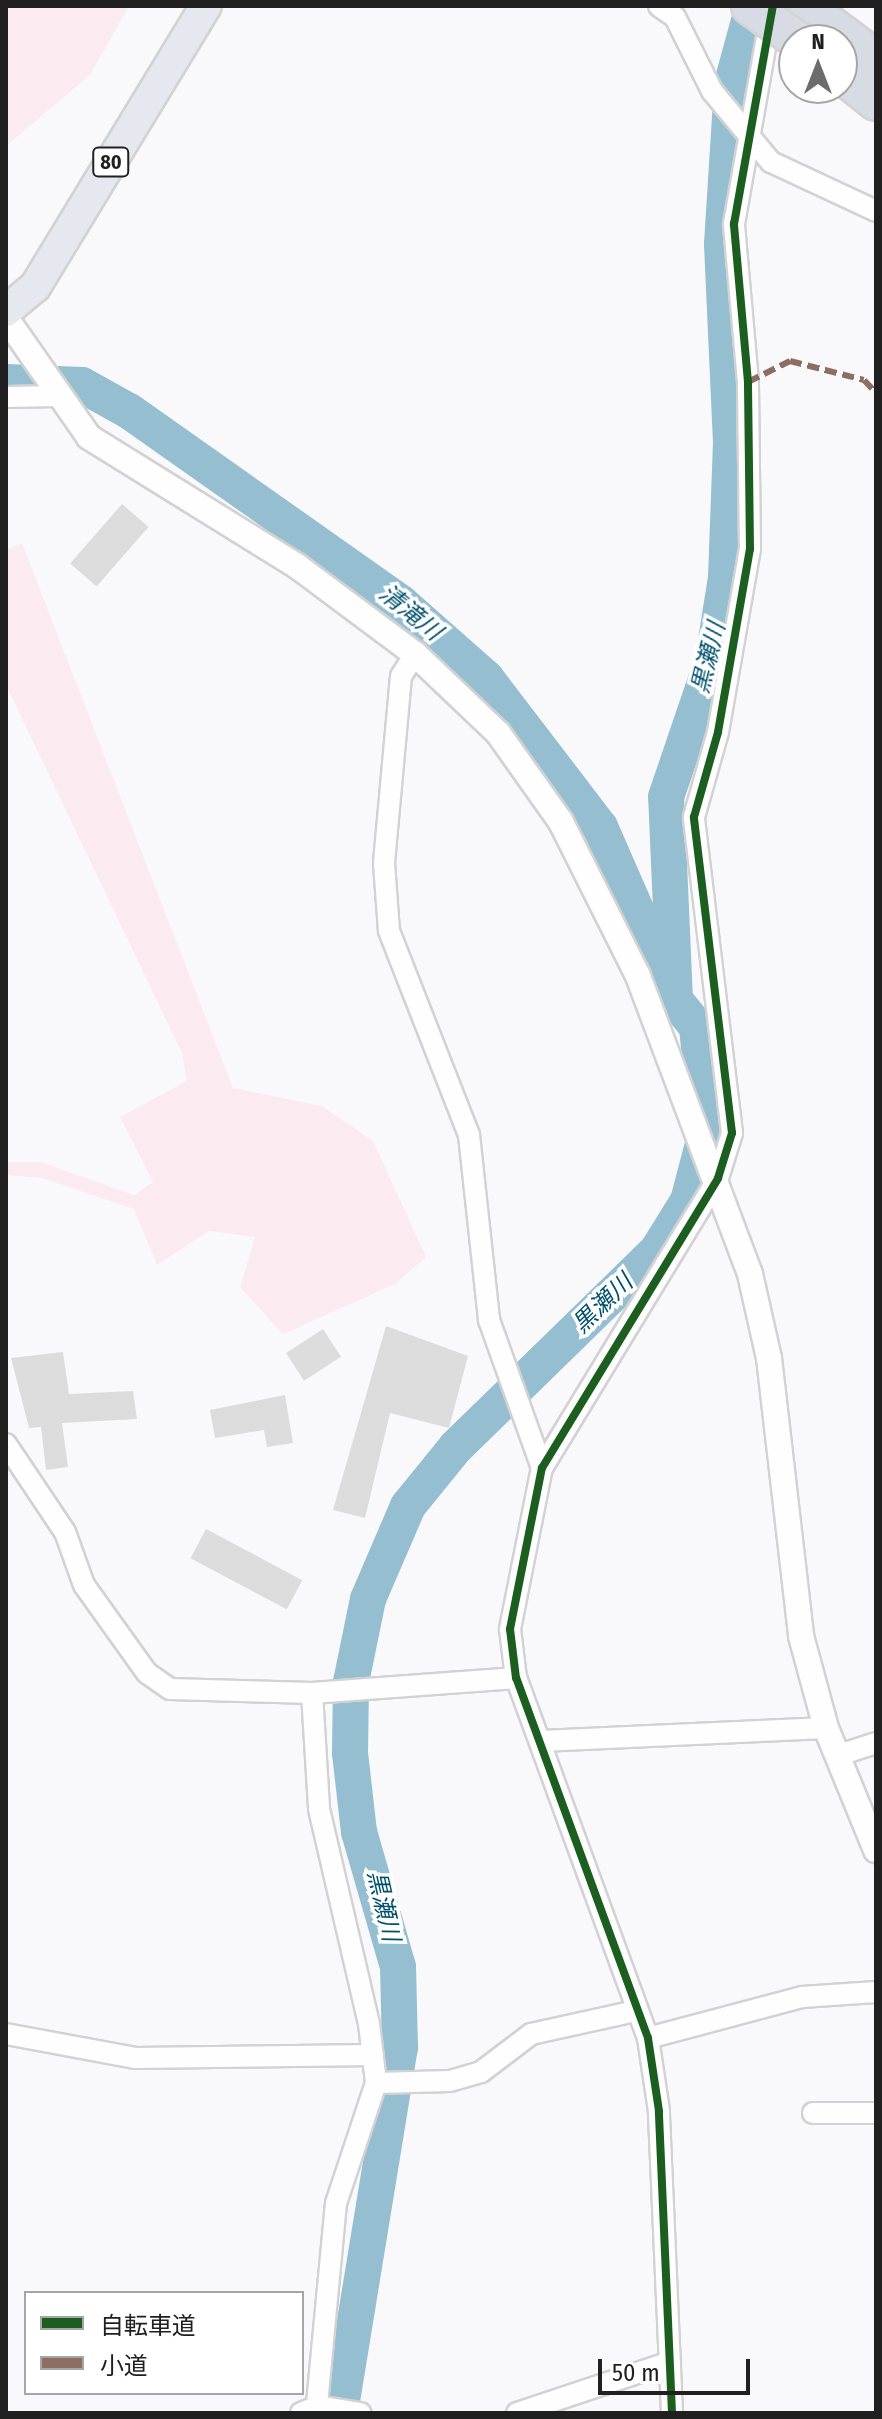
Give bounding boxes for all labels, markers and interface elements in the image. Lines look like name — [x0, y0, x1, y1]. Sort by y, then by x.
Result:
north arrow — [778, 24, 858, 104]
text: N — [811, 28, 825, 55]
road number: 80 — [91, 146, 131, 178]
water label: 清滝川 — [373, 579, 447, 647]
water label: 黒瀬川 — [686, 620, 732, 696]
water label: 黒瀬川 — [567, 1269, 639, 1339]
water label: 黒瀬川 — [361, 1868, 405, 1944]
legend — [24, 2291, 304, 2395]
text: 自転車道 — [100, 2312, 196, 2340]
scale bar — [602, 2343, 754, 2393]
text: 小道 — [100, 2352, 148, 2380]
text: 50 m — [612, 2359, 660, 2387]

